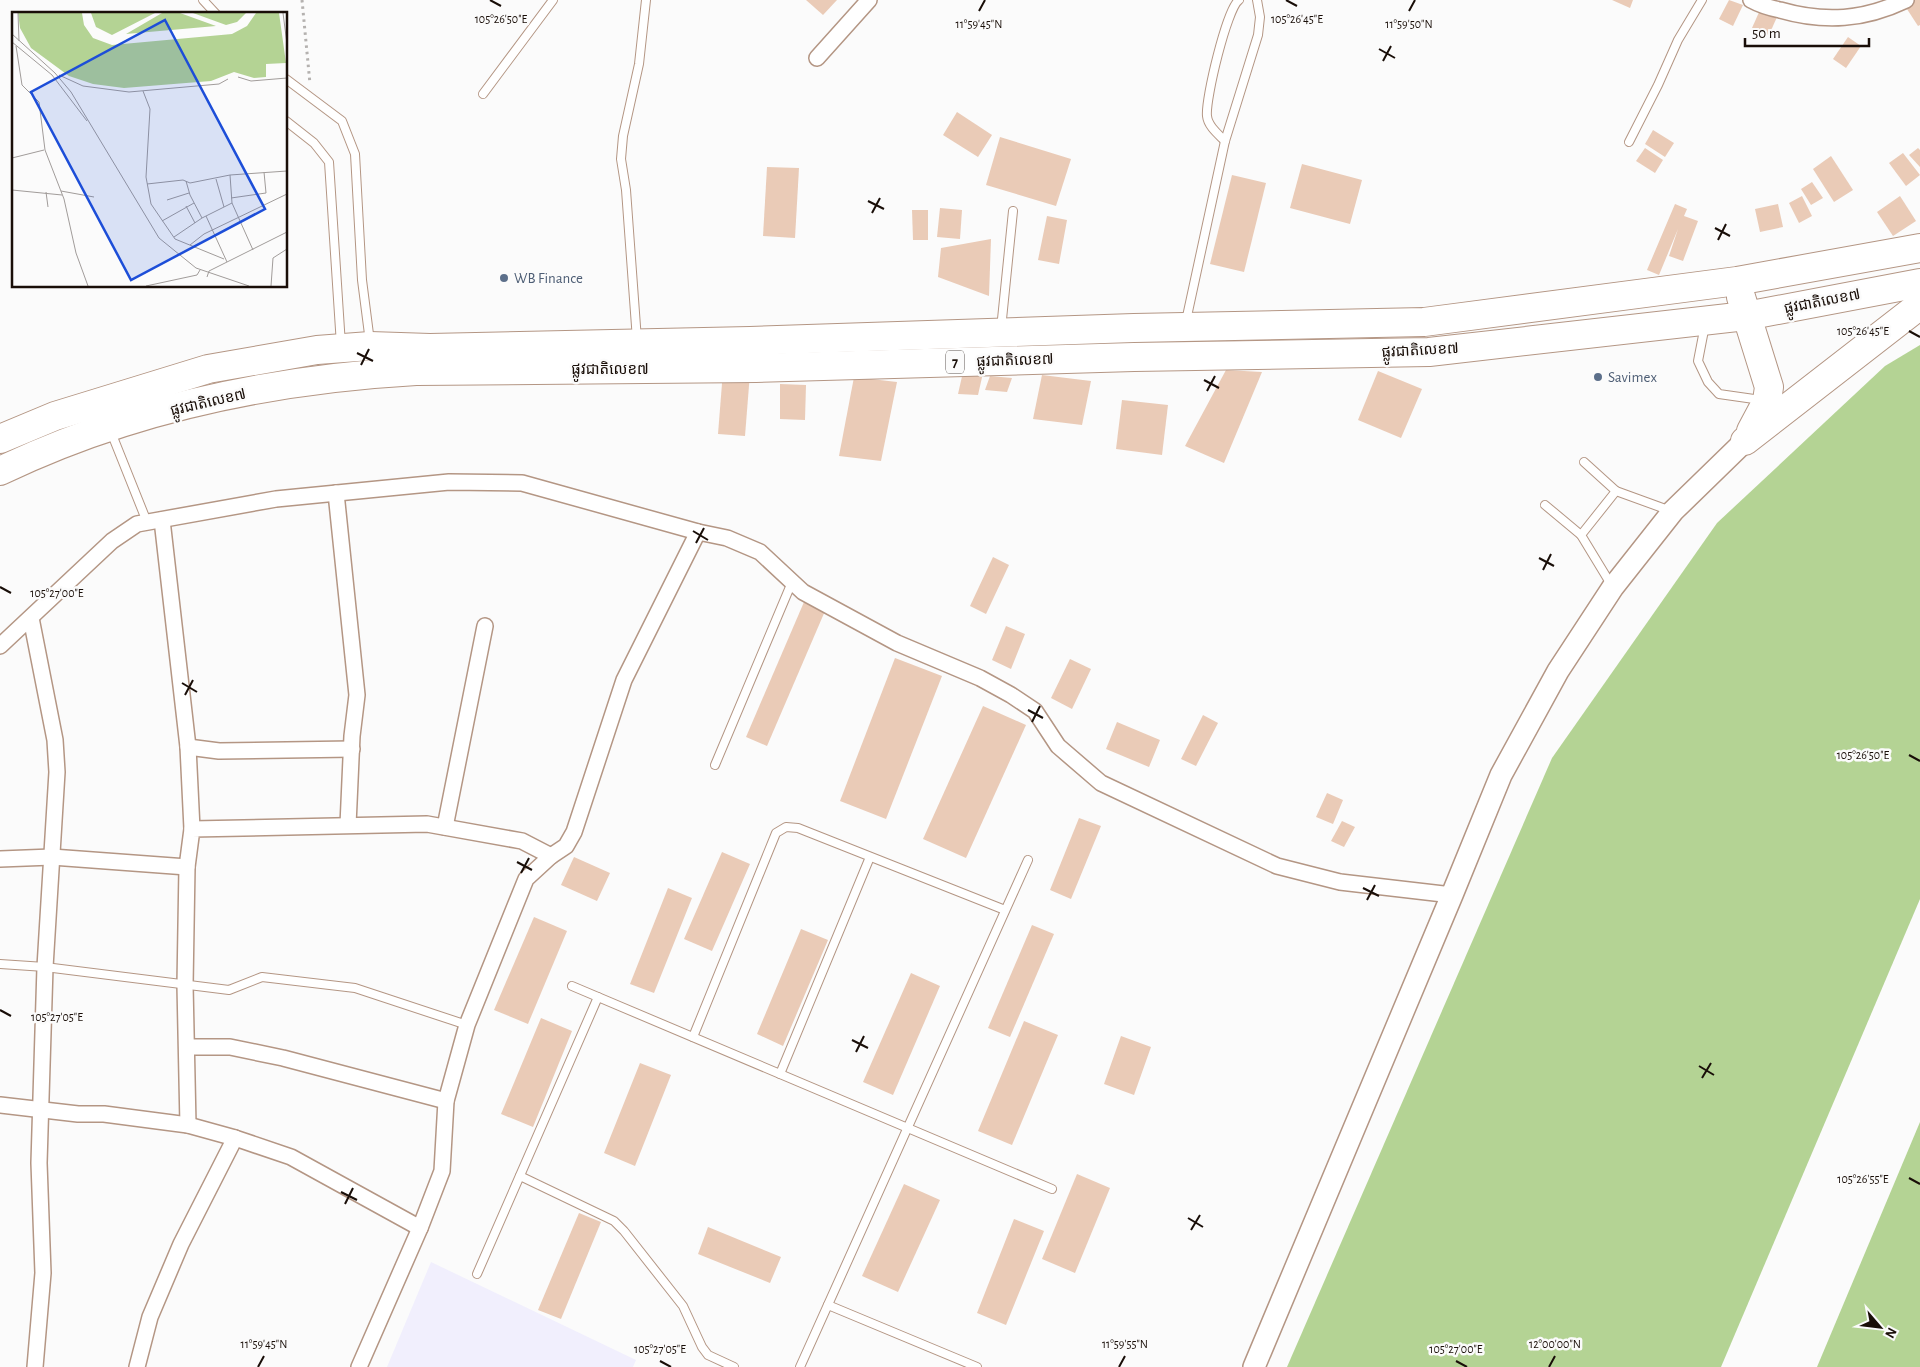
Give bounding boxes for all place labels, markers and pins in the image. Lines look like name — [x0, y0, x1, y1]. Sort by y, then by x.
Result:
place label: WB Finance — [514, 271, 583, 286]
marker: WB Finance — [498, 272, 510, 284]
place label: Savimex — [1608, 370, 1657, 385]
marker: Savimex — [1592, 371, 1604, 383]

